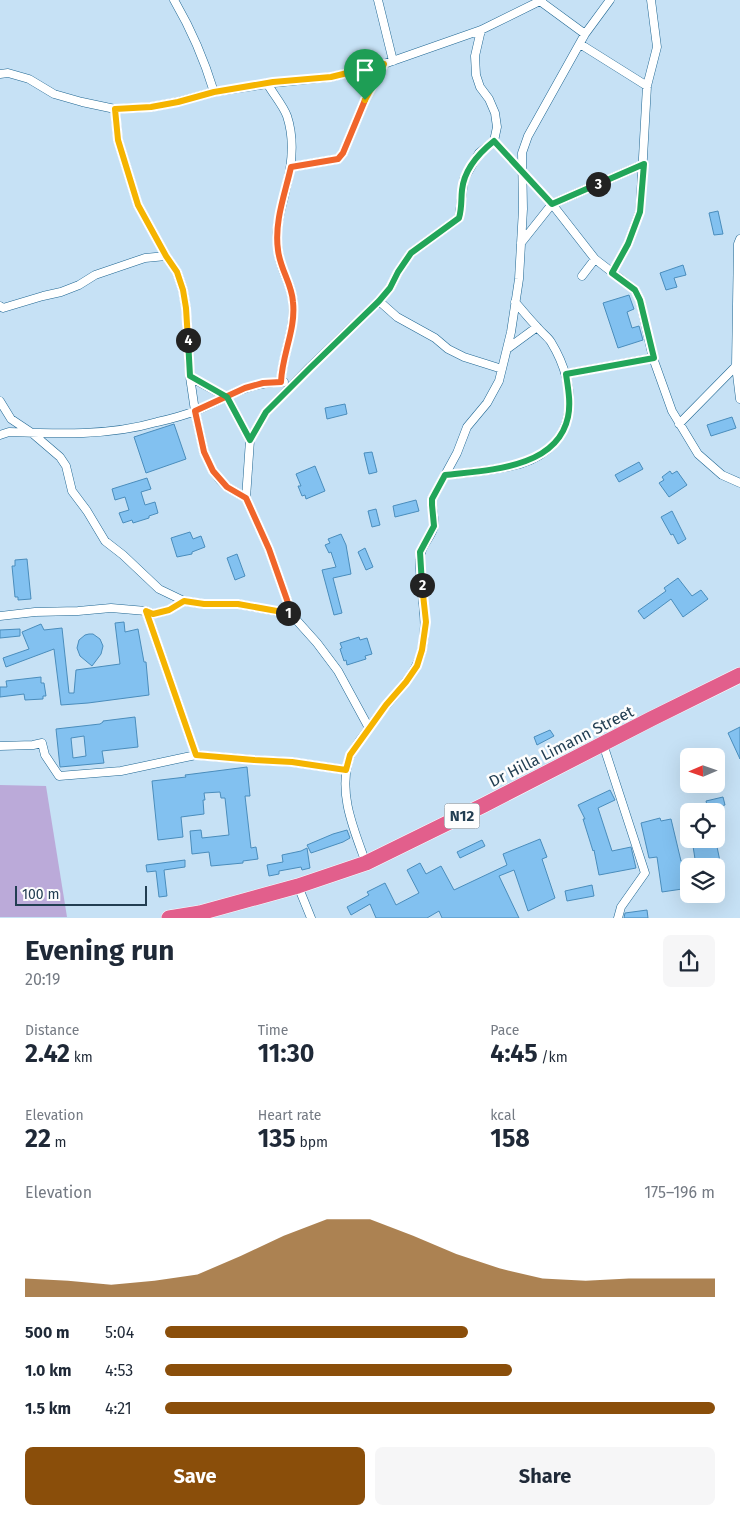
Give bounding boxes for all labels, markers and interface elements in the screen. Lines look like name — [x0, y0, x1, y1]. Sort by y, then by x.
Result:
pin — [344, 49, 386, 100]
icon: arrive — [351, 56, 379, 84]
pin: 3 — [586, 172, 610, 196]
text: 3 — [595, 176, 602, 193]
pin: 4 — [176, 328, 200, 352]
text: 4 — [185, 332, 192, 349]
pin: 2 — [410, 572, 434, 598]
text: 2 — [419, 577, 426, 594]
pin: 1 — [276, 600, 300, 626]
text: 1 — [285, 605, 292, 622]
street label: Dr Hilla Limann Street — [486, 702, 637, 791]
north arrow — [680, 748, 725, 792]
map controls — [680, 748, 725, 903]
button: locate — [680, 803, 725, 848]
road number: N12 — [444, 804, 480, 828]
button: layers — [680, 858, 725, 903]
scale bar — [15, 882, 148, 906]
text: 100 m — [22, 886, 59, 903]
text: Evening run — [25, 934, 174, 967]
button: share — [663, 935, 715, 987]
text: 20:19 — [25, 970, 60, 989]
text: Distance — [25, 1022, 79, 1039]
text: Time — [258, 1022, 288, 1039]
text: Pace — [490, 1022, 519, 1039]
text: 2.42 — [25, 1039, 70, 1069]
text: 11:30 — [258, 1039, 314, 1069]
text: 4:45 — [490, 1039, 538, 1069]
text: km — [70, 1049, 93, 1066]
text: /km — [538, 1049, 568, 1066]
text: Elevation — [25, 1107, 84, 1124]
text: Heart rate — [258, 1107, 321, 1124]
text: kcal — [490, 1107, 516, 1124]
text: 22 — [25, 1124, 51, 1154]
text: 135 — [258, 1124, 296, 1154]
text: 158 — [490, 1124, 530, 1154]
text: m — [51, 1134, 67, 1151]
text: bpm — [296, 1134, 328, 1151]
text: Elevation — [25, 1183, 92, 1202]
text: 175–196 m — [644, 1183, 715, 1202]
text: 500 m — [25, 1323, 70, 1342]
text: 5:04 — [105, 1323, 134, 1342]
text: 1.0 km — [25, 1361, 72, 1380]
text: 4:53 — [105, 1361, 133, 1380]
text: 1.5 km — [25, 1399, 71, 1418]
text: 4:21 — [105, 1399, 132, 1418]
button: Save — [25, 1447, 365, 1505]
button: Share — [375, 1447, 715, 1505]

